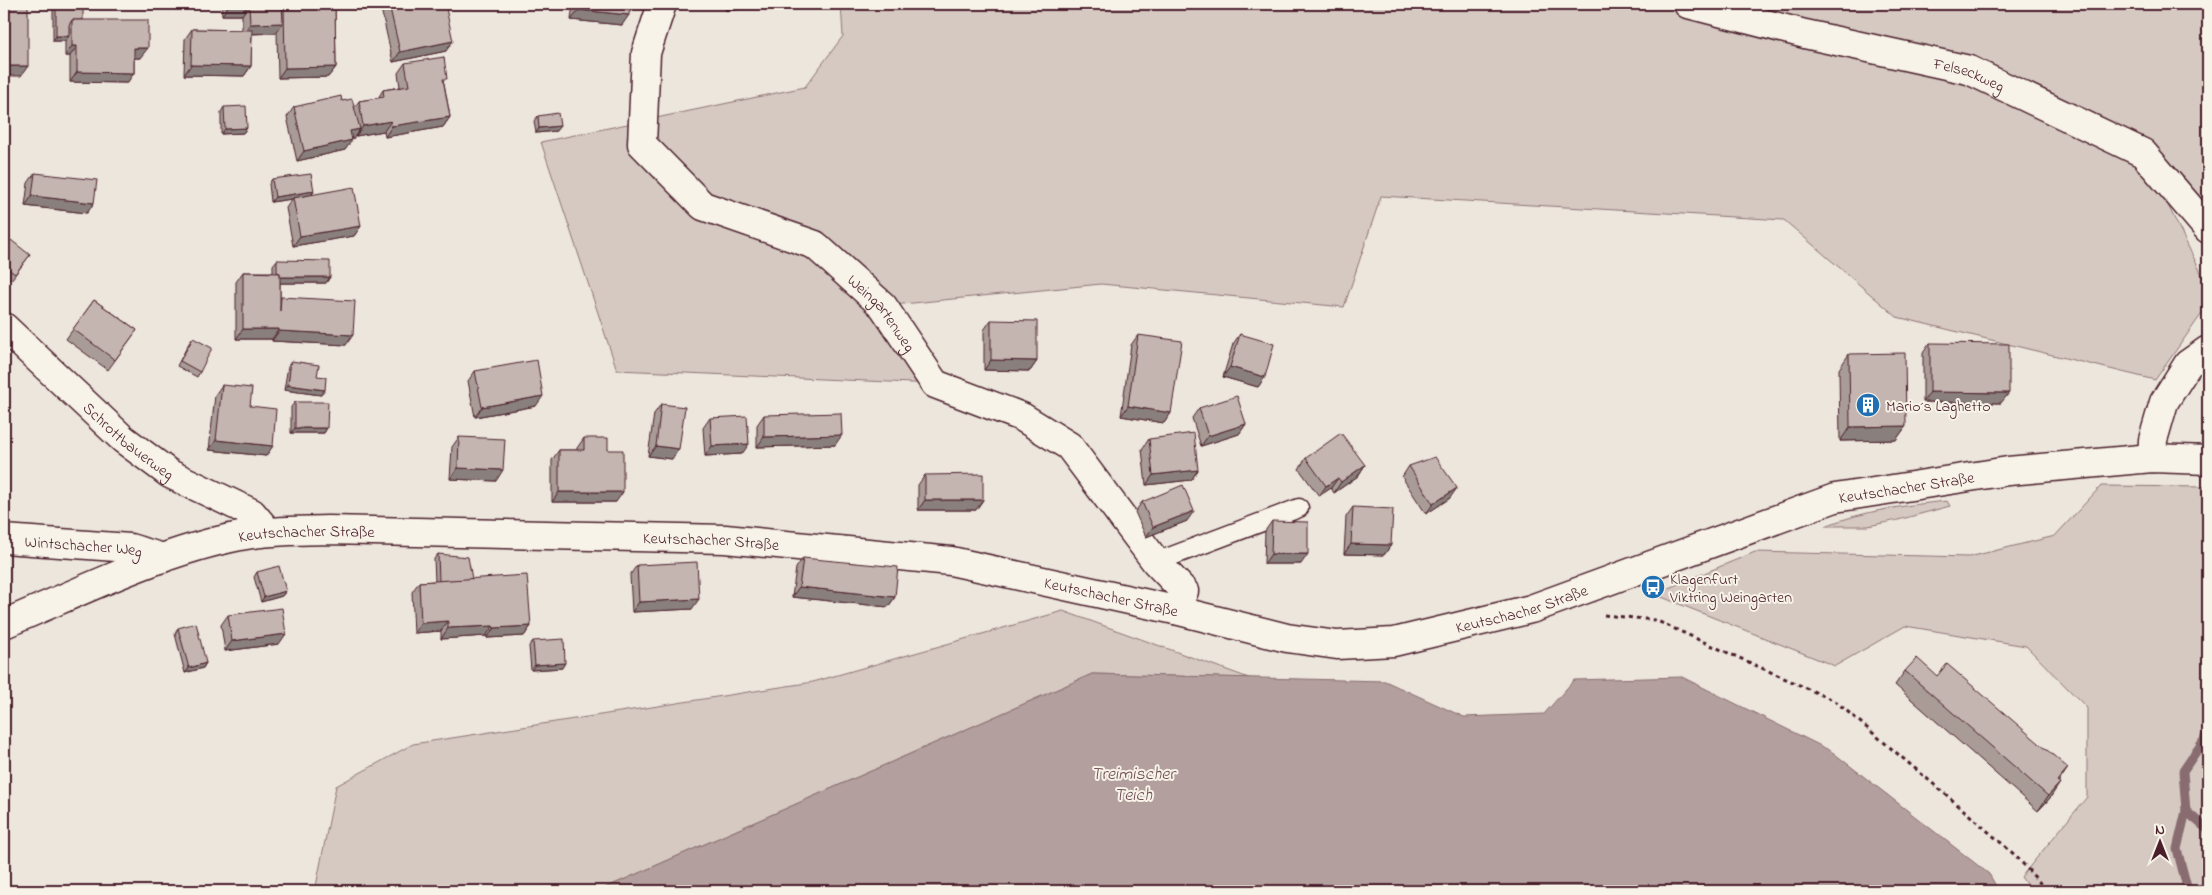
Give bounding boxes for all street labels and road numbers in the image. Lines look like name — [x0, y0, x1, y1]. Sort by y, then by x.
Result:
street label: Felseckweg — [1930, 52, 2008, 99]
street label: Weingartenweg — [841, 269, 921, 358]
street label: Schrottbauerweg — [77, 397, 178, 487]
street label: Keutschacher Straße — [1837, 466, 1977, 511]
street label: Keutschacher Straße — [236, 520, 376, 550]
street label: Keutschacher Straße — [643, 527, 781, 558]
street label: Wintschacher Weg — [24, 531, 145, 565]
street label: Keutschacher Straße — [1042, 572, 1181, 625]
street label: Keutschacher Straße — [1453, 579, 1592, 641]

